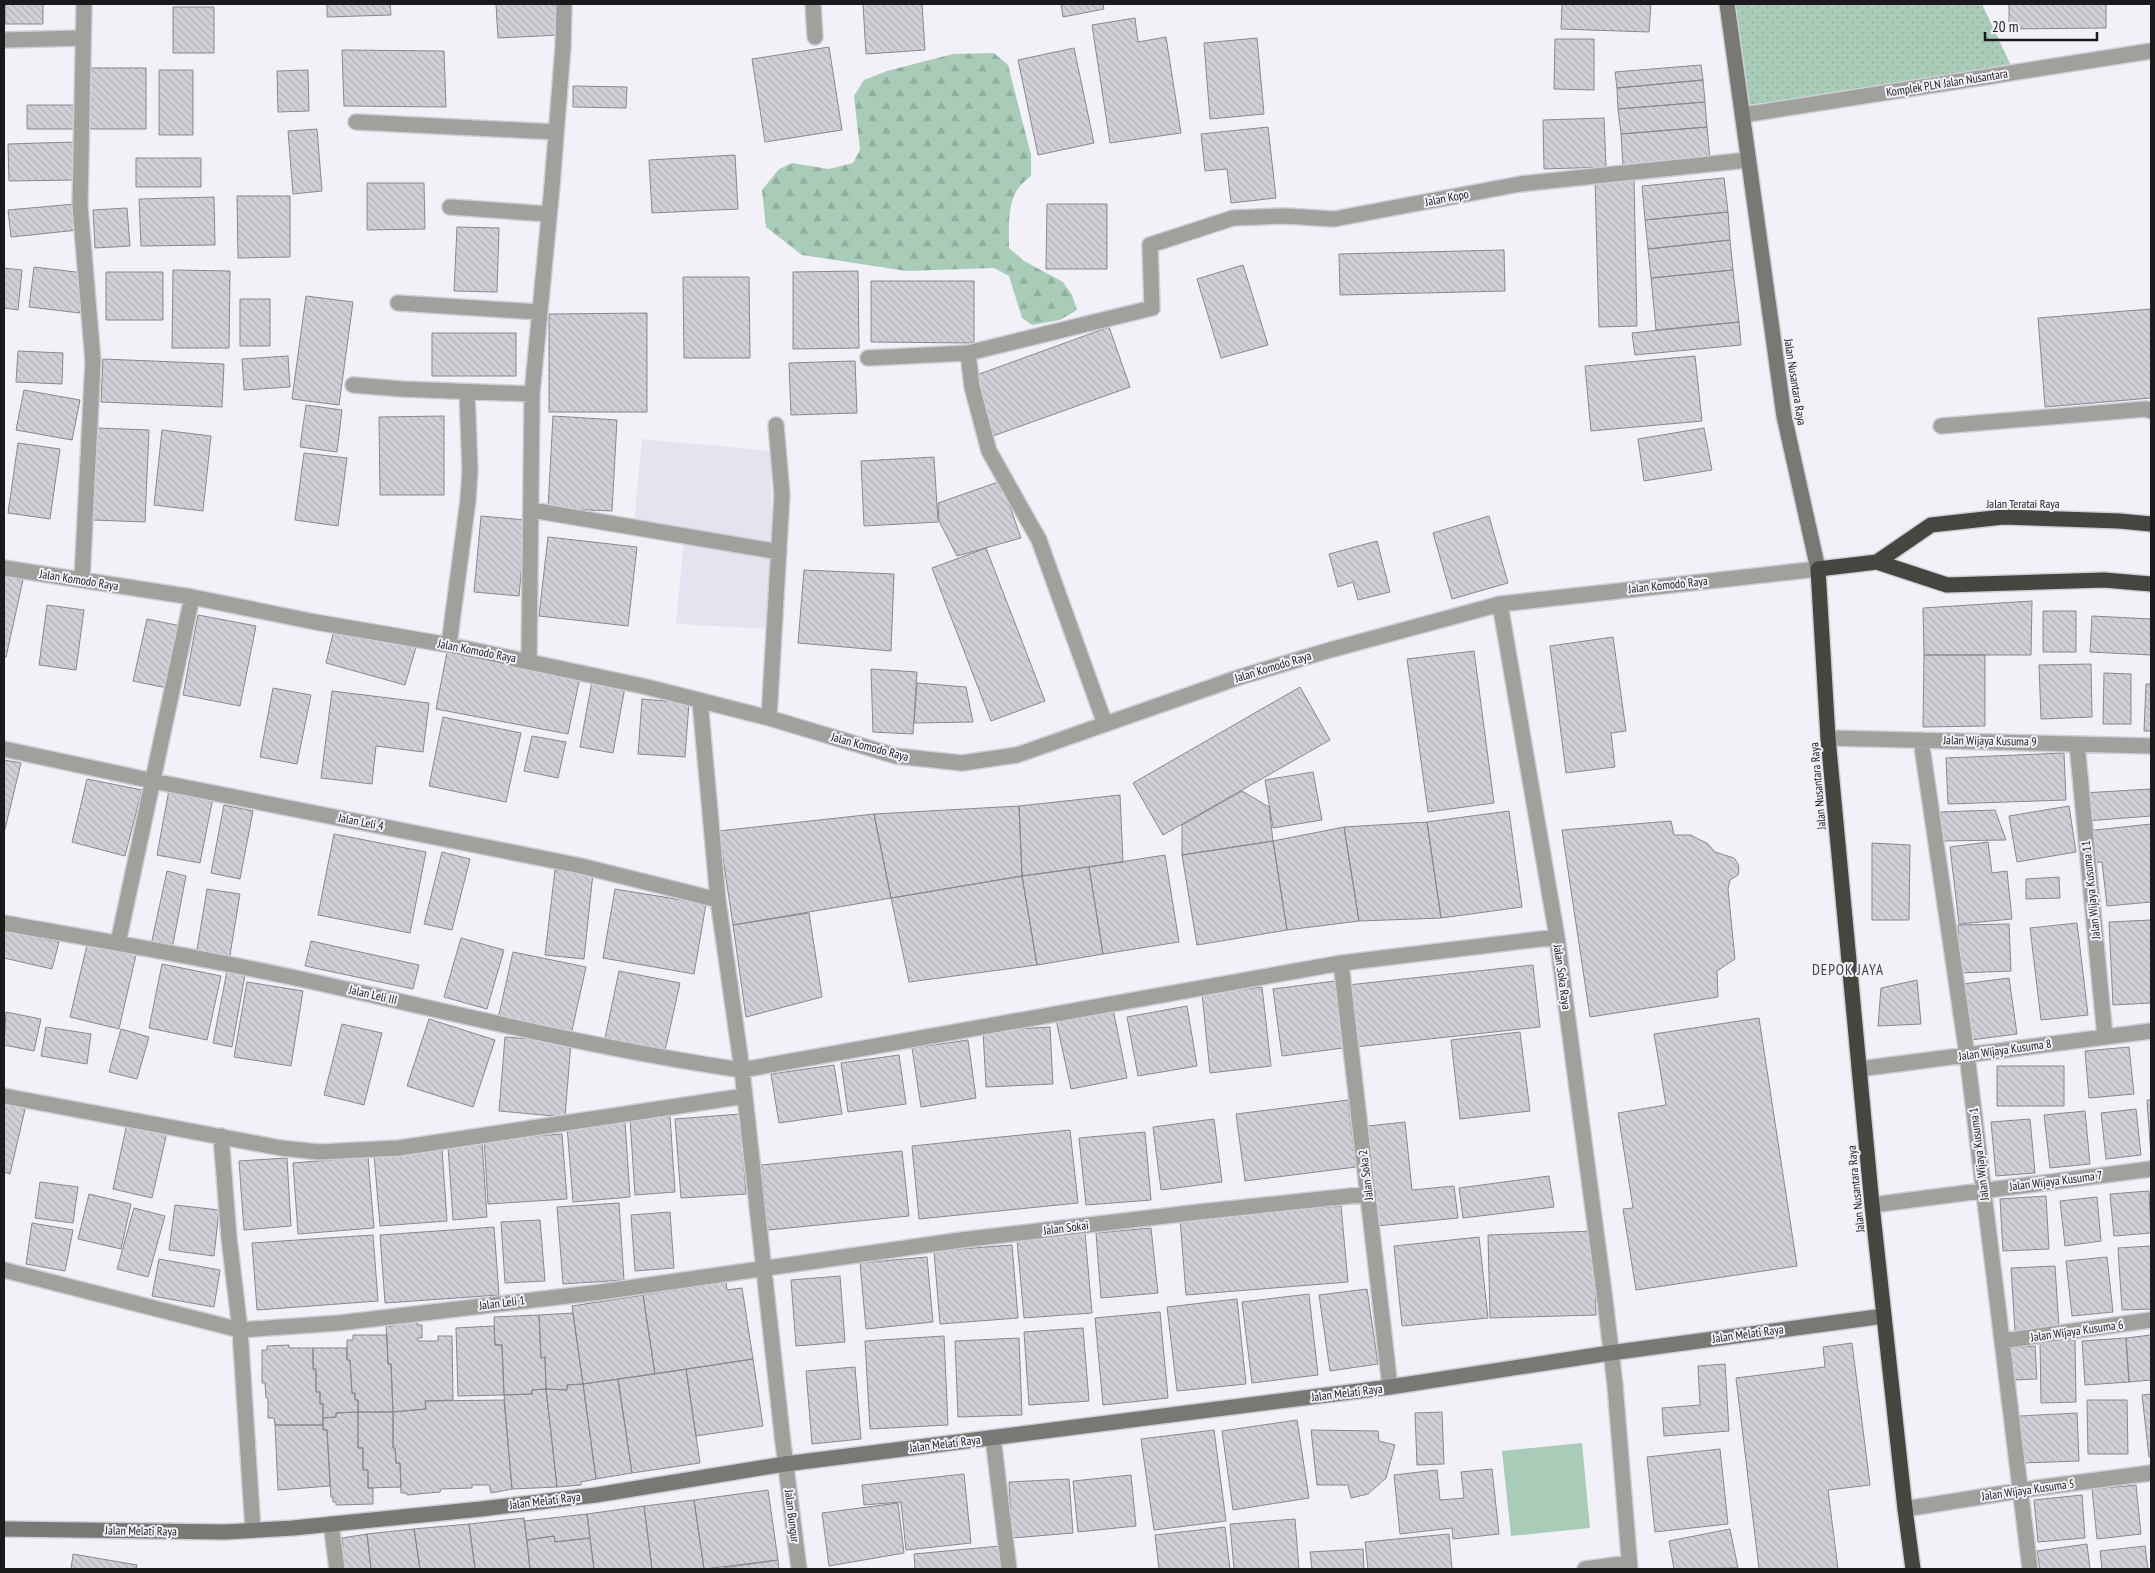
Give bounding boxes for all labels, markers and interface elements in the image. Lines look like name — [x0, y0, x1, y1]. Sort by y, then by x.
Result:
scale bar — [1985, 10, 2098, 42]
text: 20 m — [1992, 17, 2018, 36]
street label: Komplek PLN Jalan Nusantara — [1885, 65, 2009, 100]
street label: Jalan Kopo — [1423, 186, 1470, 209]
street label: Jalan Nusantara Raya — [1781, 337, 1810, 426]
street label: Jalan Teratai Raya — [1985, 496, 2060, 511]
street label: Jalan Komodo Raya — [38, 566, 120, 593]
street label: Jalan Komodo Raya — [1627, 573, 1708, 596]
street label: Jalan Komodo Raya — [436, 635, 518, 665]
street label: Jalan Komodo Raya — [1232, 648, 1313, 686]
street label: Jalan Komodo Raya — [829, 729, 911, 764]
street label: Jalan Wijaya Kusuma 9 — [1942, 732, 2037, 749]
street label: Jalan Nusantara Raya — [1806, 742, 1829, 831]
street label: Jalan Leli 4 — [336, 810, 386, 833]
street label: Jalan Wijaya Kusuma 11 — [2078, 840, 2103, 941]
street label: Jalan Soka Raya — [1550, 943, 1574, 1010]
district label: DEPOK JAYA — [1812, 960, 1884, 979]
street label: Jalan Leli III — [347, 981, 399, 1007]
street label: Jalan Wijaya Kusuma 8 — [1957, 1036, 2052, 1064]
street label: Jalan Wijaya Kusuma 1 — [1965, 1107, 1992, 1202]
street label: Jalan Nusantara Raya — [1843, 1145, 1868, 1234]
street label: Jalan Soka 2 — [1355, 1149, 1376, 1202]
street label: Jalan Wijaya Kusuma 7 — [2008, 1167, 2103, 1194]
street label: Jalan Sokai — [1041, 1217, 1089, 1238]
street label: Jalan Leli 1 — [477, 1292, 526, 1313]
street label: Jalan Wijaya Kusuma 6 — [2029, 1317, 2124, 1345]
street label: Jalan Melati Raya — [1710, 1321, 1785, 1346]
street label: Jalan Melati Raya — [1309, 1381, 1384, 1404]
street label: Jalan Melati Raya — [907, 1432, 982, 1455]
street label: Jalan Wijaya Kusuma 5 — [1980, 1476, 2075, 1504]
street label: Jalan Bungur — [782, 1488, 803, 1544]
street label: Jalan Melati Raya — [507, 1489, 582, 1512]
street label: Jalan Melati Raya — [104, 1522, 177, 1539]

